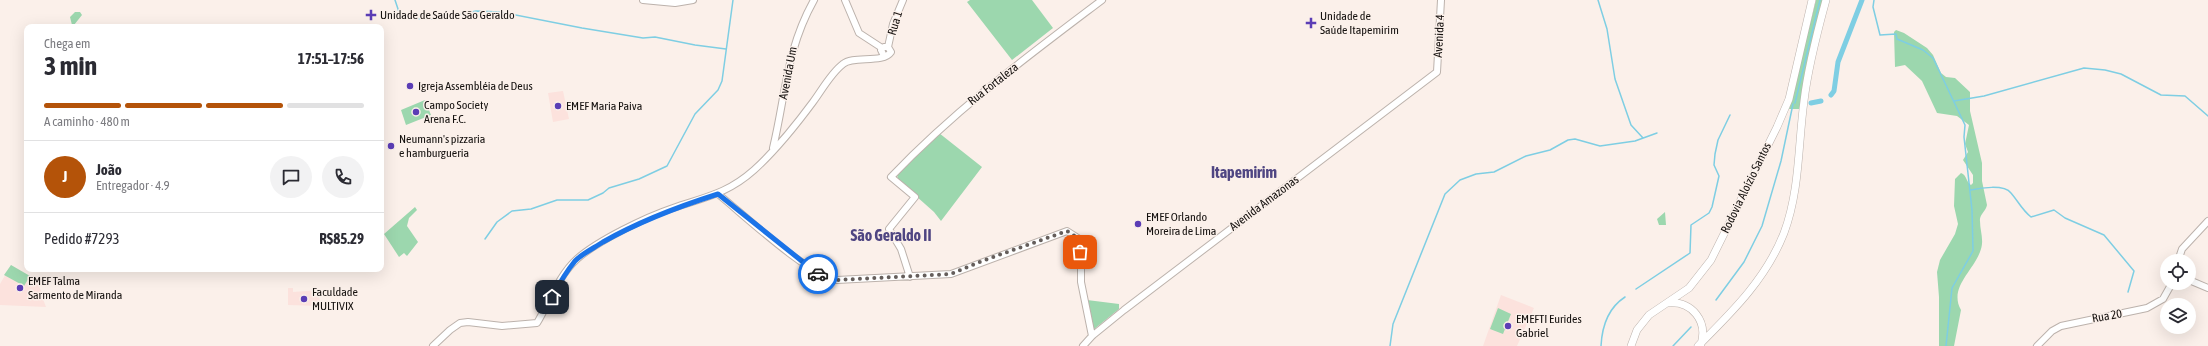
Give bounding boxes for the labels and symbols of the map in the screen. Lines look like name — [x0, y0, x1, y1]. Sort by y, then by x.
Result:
place label: Unidade de Saúde São Geraldo — [380, 8, 515, 22]
marker: Unidade de Saúde São Geraldo — [365, 9, 377, 21]
street label: Rua 1 — [885, 9, 905, 37]
place label: Unidade de Saúde Itapemirim — [1320, 9, 1399, 37]
street label: Avenida 4 — [1431, 14, 1447, 58]
marker: Unidade de Saúde Itapemirim — [1305, 17, 1317, 29]
street label: Avenida Um — [776, 45, 800, 101]
street label: Rua Fortaleza — [965, 60, 1021, 108]
place label: Igreja Assembléia de Deus — [418, 79, 533, 93]
marker: Igreja Assembléia de Deus — [405, 81, 415, 91]
place label: Campo Society Arena F.C. — [424, 98, 488, 126]
place label: EMEF Maria Paiva — [566, 99, 642, 113]
marker: EMEF Maria Paiva — [553, 101, 563, 111]
marker: Campo Society Arena F.C. — [411, 107, 421, 117]
place label: Neumann's pizzaria e hamburgueria — [399, 132, 485, 160]
street label: Rodovia Aloízio Santos — [1718, 140, 1774, 236]
marker: Neumann's pizzaria e hamburgueria — [386, 141, 396, 151]
district label: Itapemirim — [1211, 163, 1277, 181]
street label: Avenida Amazonas — [1227, 172, 1301, 234]
place label: EMEF Orlando Moreira de Lima — [1146, 210, 1216, 238]
marker: EMEF Orlando Moreira de Lima — [1133, 219, 1143, 229]
district label: São Geraldo II — [851, 226, 932, 244]
pin — [1063, 235, 1097, 269]
courier — [798, 254, 838, 294]
place label: EMEF Talma Sarmento de Miranda — [28, 274, 122, 302]
pin — [535, 280, 569, 314]
marker: EMEF Talma Sarmento de Miranda — [15, 283, 25, 293]
place label: Faculdade MULTIVIX — [312, 285, 358, 313]
marker: Faculdade MULTIVIX — [299, 294, 309, 304]
street label: Rua 20 — [2091, 306, 2123, 326]
place label: EMEFTI Eurides Gabriel — [1516, 312, 1582, 340]
marker: EMEFTI Eurides Gabriel — [1503, 321, 1513, 331]

